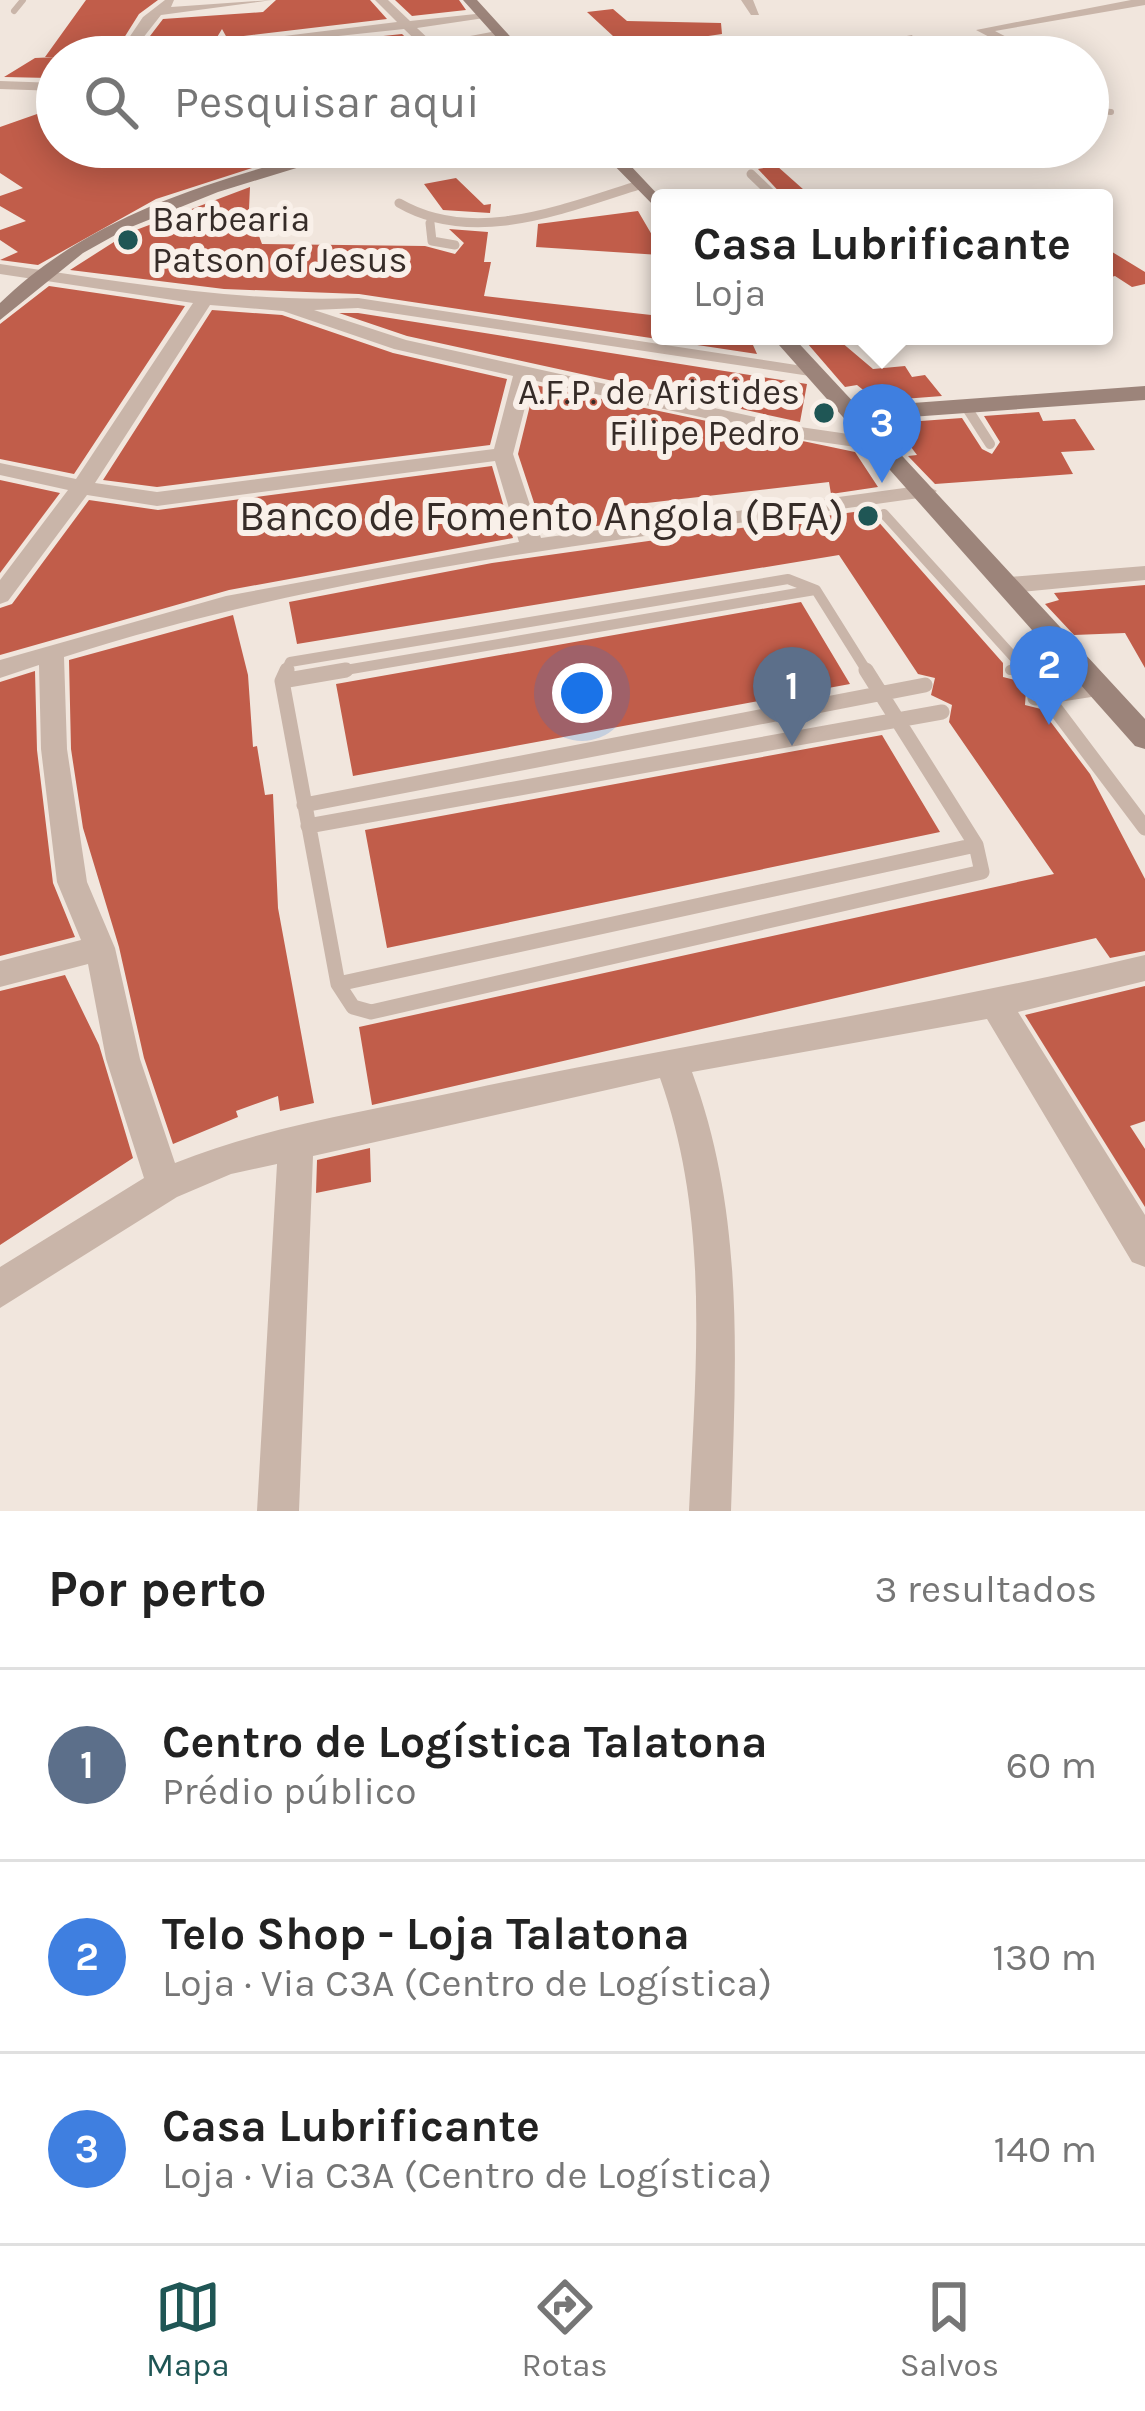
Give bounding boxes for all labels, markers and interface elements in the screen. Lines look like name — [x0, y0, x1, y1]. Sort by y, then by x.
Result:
search box — [36, 36, 1109, 168]
icon: search — [78, 69, 144, 135]
text: Pesquisar aqui — [174, 76, 480, 128]
popup — [651, 189, 1113, 345]
place label: Barbearia Patson of Jesus — [152, 198, 407, 281]
text: Casa Lubrificante — [693, 218, 1071, 270]
marker: Barbearia Patson of Jesus — [115, 227, 141, 253]
text: Loja — [693, 270, 766, 316]
place label: A.F.P. de Aristides Filipe Pedro — [518, 371, 800, 454]
pin: 3 — [843, 384, 921, 483]
marker: A.F.P. de Aristides Filipe Pedro — [811, 400, 837, 426]
place label: Banco de Fomento Angola (BFA) — [239, 491, 844, 541]
marker: Banco de Fomento Angola (BFA) — [855, 503, 881, 529]
pin: 2 — [1010, 626, 1088, 725]
pin: 1 — [753, 647, 831, 746]
your location — [552, 663, 612, 723]
text: Por perto — [48, 1559, 267, 1619]
text: 3 resultados — [875, 1566, 1097, 1612]
text: Centro de Logística Talatona — [162, 1716, 768, 1768]
text: 1 — [80, 1742, 94, 1788]
text: 60 m — [1006, 1742, 1097, 1788]
text: Prédio público — [162, 1768, 417, 1814]
text: Telo Shop - Loja Talatona — [162, 1908, 690, 1960]
text: 2 — [75, 1934, 99, 1980]
text: 130 m — [992, 1934, 1097, 1980]
text: Loja · Via C3A (Centro de Logística) — [162, 1960, 772, 2006]
text: Casa Lubrificante — [162, 2100, 540, 2152]
text: 3 — [75, 2126, 99, 2172]
text: 140 m — [993, 2126, 1097, 2172]
text: Loja · Via C3A (Centro de Logística) — [162, 2152, 772, 2198]
tab: Mapa — [146, 2274, 230, 2384]
tab: Rotas — [522, 2274, 608, 2384]
tab: Salvos — [900, 2274, 999, 2384]

